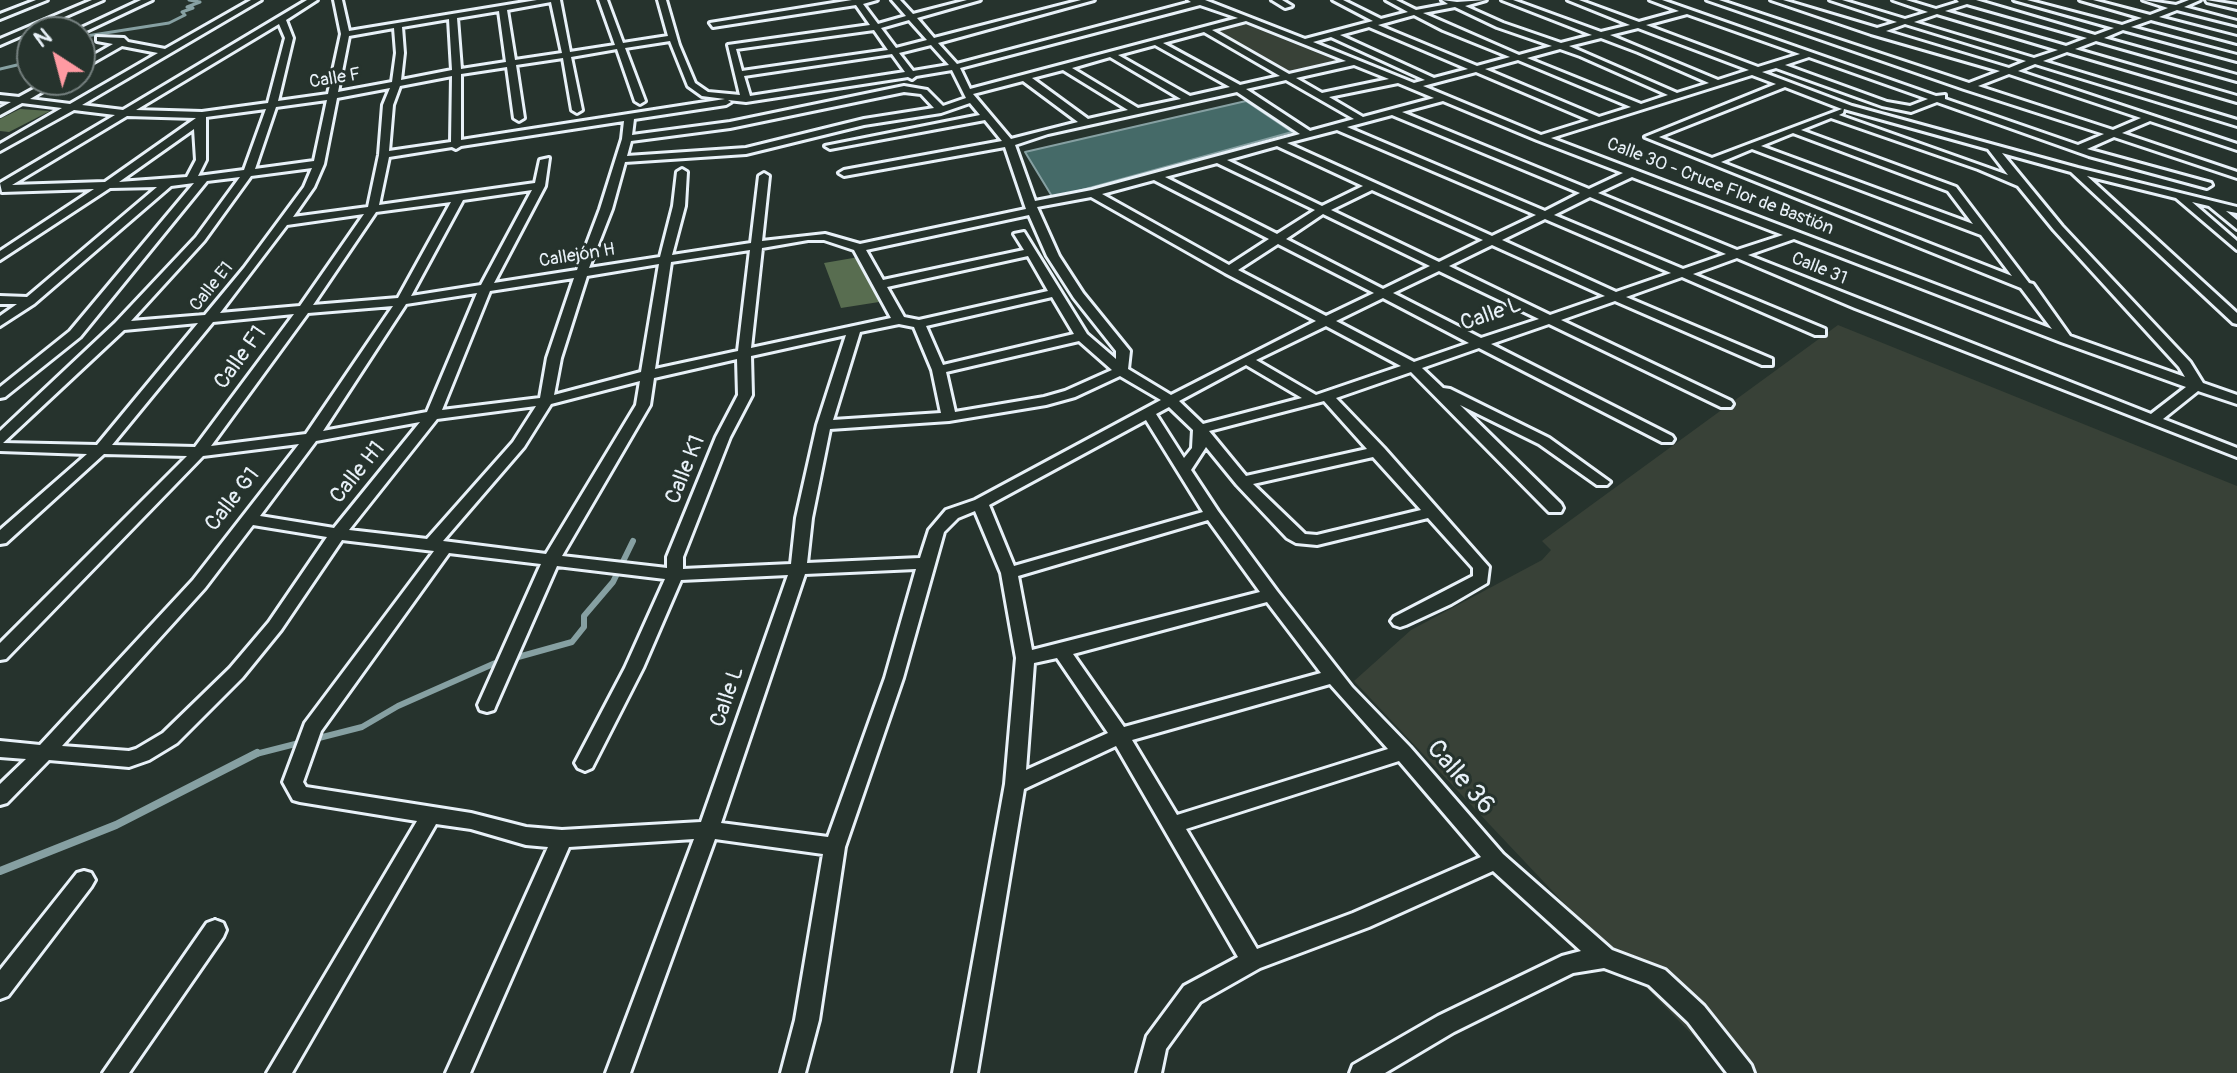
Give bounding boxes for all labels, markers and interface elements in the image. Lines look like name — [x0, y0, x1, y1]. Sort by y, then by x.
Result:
north arrow — [16, 16, 96, 96]
text: N — [29, 23, 57, 54]
street label: Calle F — [308, 64, 362, 94]
street label: Calle 30 - Cruce Flor de Bastión — [1604, 134, 1836, 240]
street label: Callejón H — [538, 239, 616, 273]
street label: Calle 31 — [1788, 248, 1850, 290]
street label: Calle E1 — [186, 258, 238, 316]
street label: Calle L — [1457, 292, 1525, 338]
street label: Calle F1 — [209, 321, 273, 395]
street label: Calle K1 — [660, 432, 712, 508]
street label: Calle H1 — [325, 437, 391, 509]
street label: Calle G1 — [200, 463, 266, 537]
street label: Calle L — [705, 663, 751, 731]
street label: Calle 36 — [1419, 734, 1501, 822]

